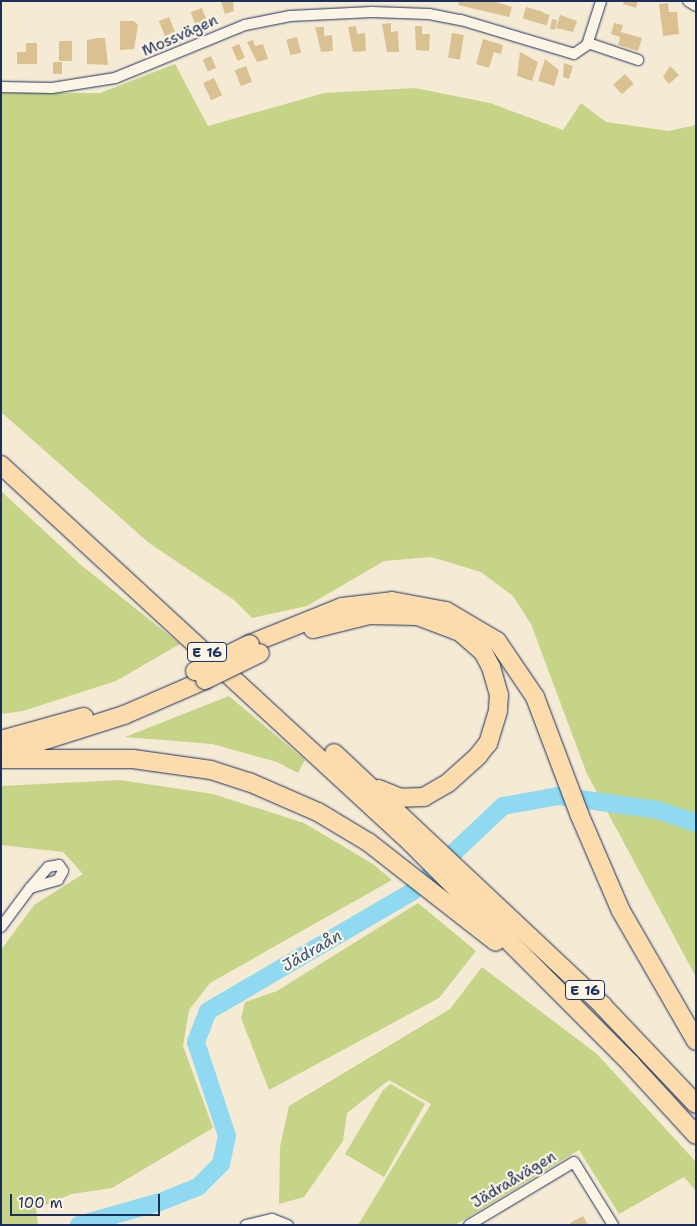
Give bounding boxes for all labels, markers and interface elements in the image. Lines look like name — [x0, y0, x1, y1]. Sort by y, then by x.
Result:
street label: Mossvägen — [139, 11, 221, 61]
road number: E 16 — [187, 640, 227, 664]
water label: Jädraån — [279, 926, 345, 976]
road number: E 16 — [565, 978, 605, 1002]
street label: Jädraåvägen — [469, 1148, 559, 1212]
scale bar — [12, 1184, 162, 1216]
text: 100 m — [18, 1193, 63, 1213]

